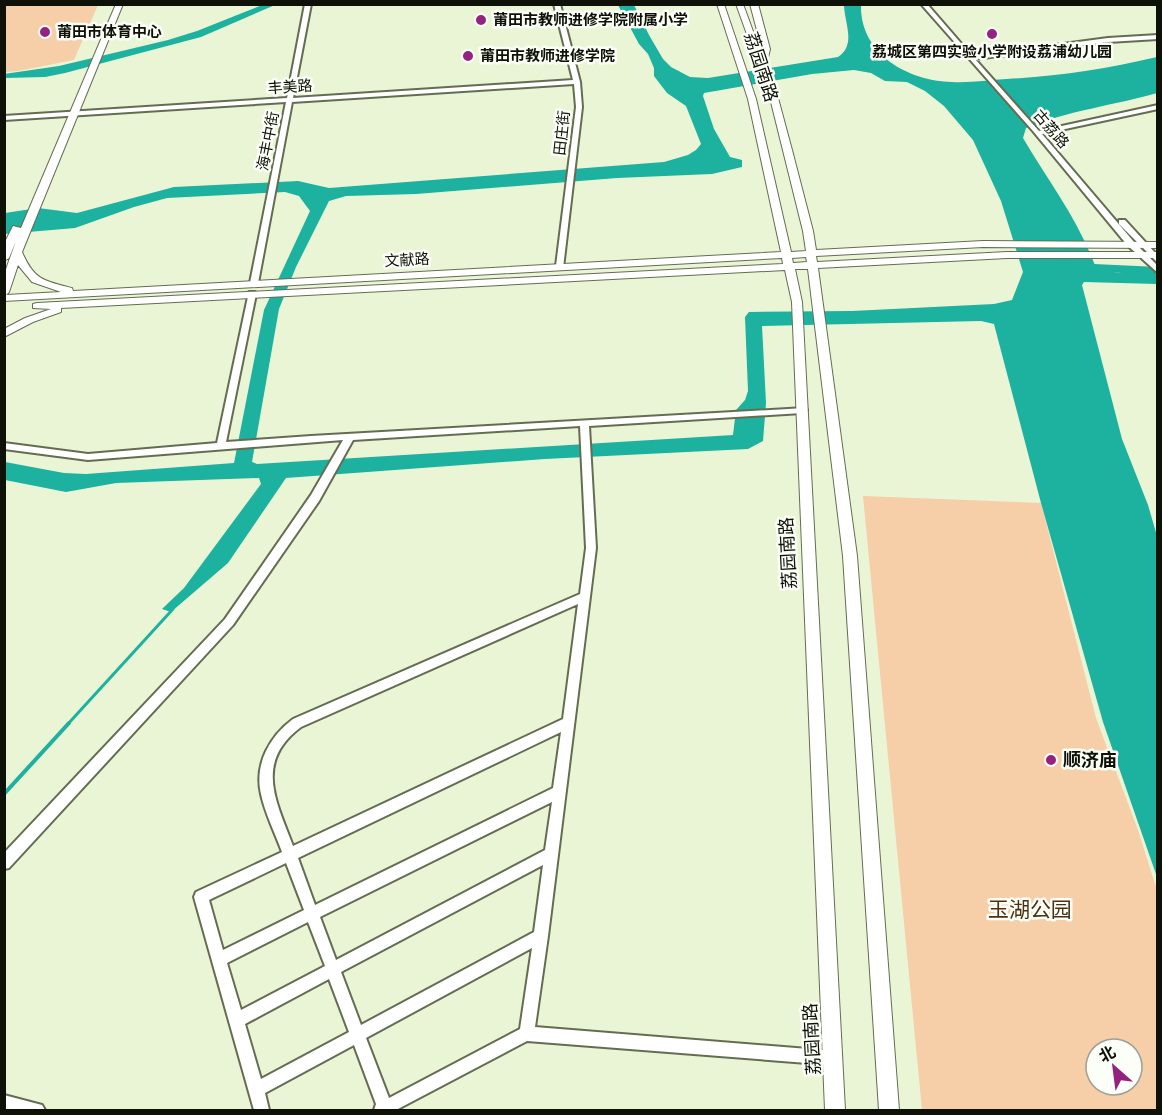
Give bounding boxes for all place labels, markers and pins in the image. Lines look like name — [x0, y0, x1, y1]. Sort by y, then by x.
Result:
place label: 莆田市教师进修学院附属小学 — [493, 8, 688, 31]
marker: 莆田市教师进修学院附属小学 — [474, 13, 488, 27]
place label: 莆田市体育中心 — [57, 20, 162, 43]
marker: 莆田市体育中心 — [38, 25, 52, 39]
marker: 荔城区第四实验小学附设荔浦幼儿园 — [985, 27, 999, 41]
place label: 荔城区第四实验小学附设荔浦幼儿园 — [872, 40, 1112, 63]
place label: 莆田市教师进修学院 — [480, 44, 615, 67]
marker: 莆田市教师进修学院 — [461, 49, 475, 63]
place label: 顺济庙 — [1063, 746, 1117, 773]
marker: 顺济庙 — [1044, 753, 1058, 767]

